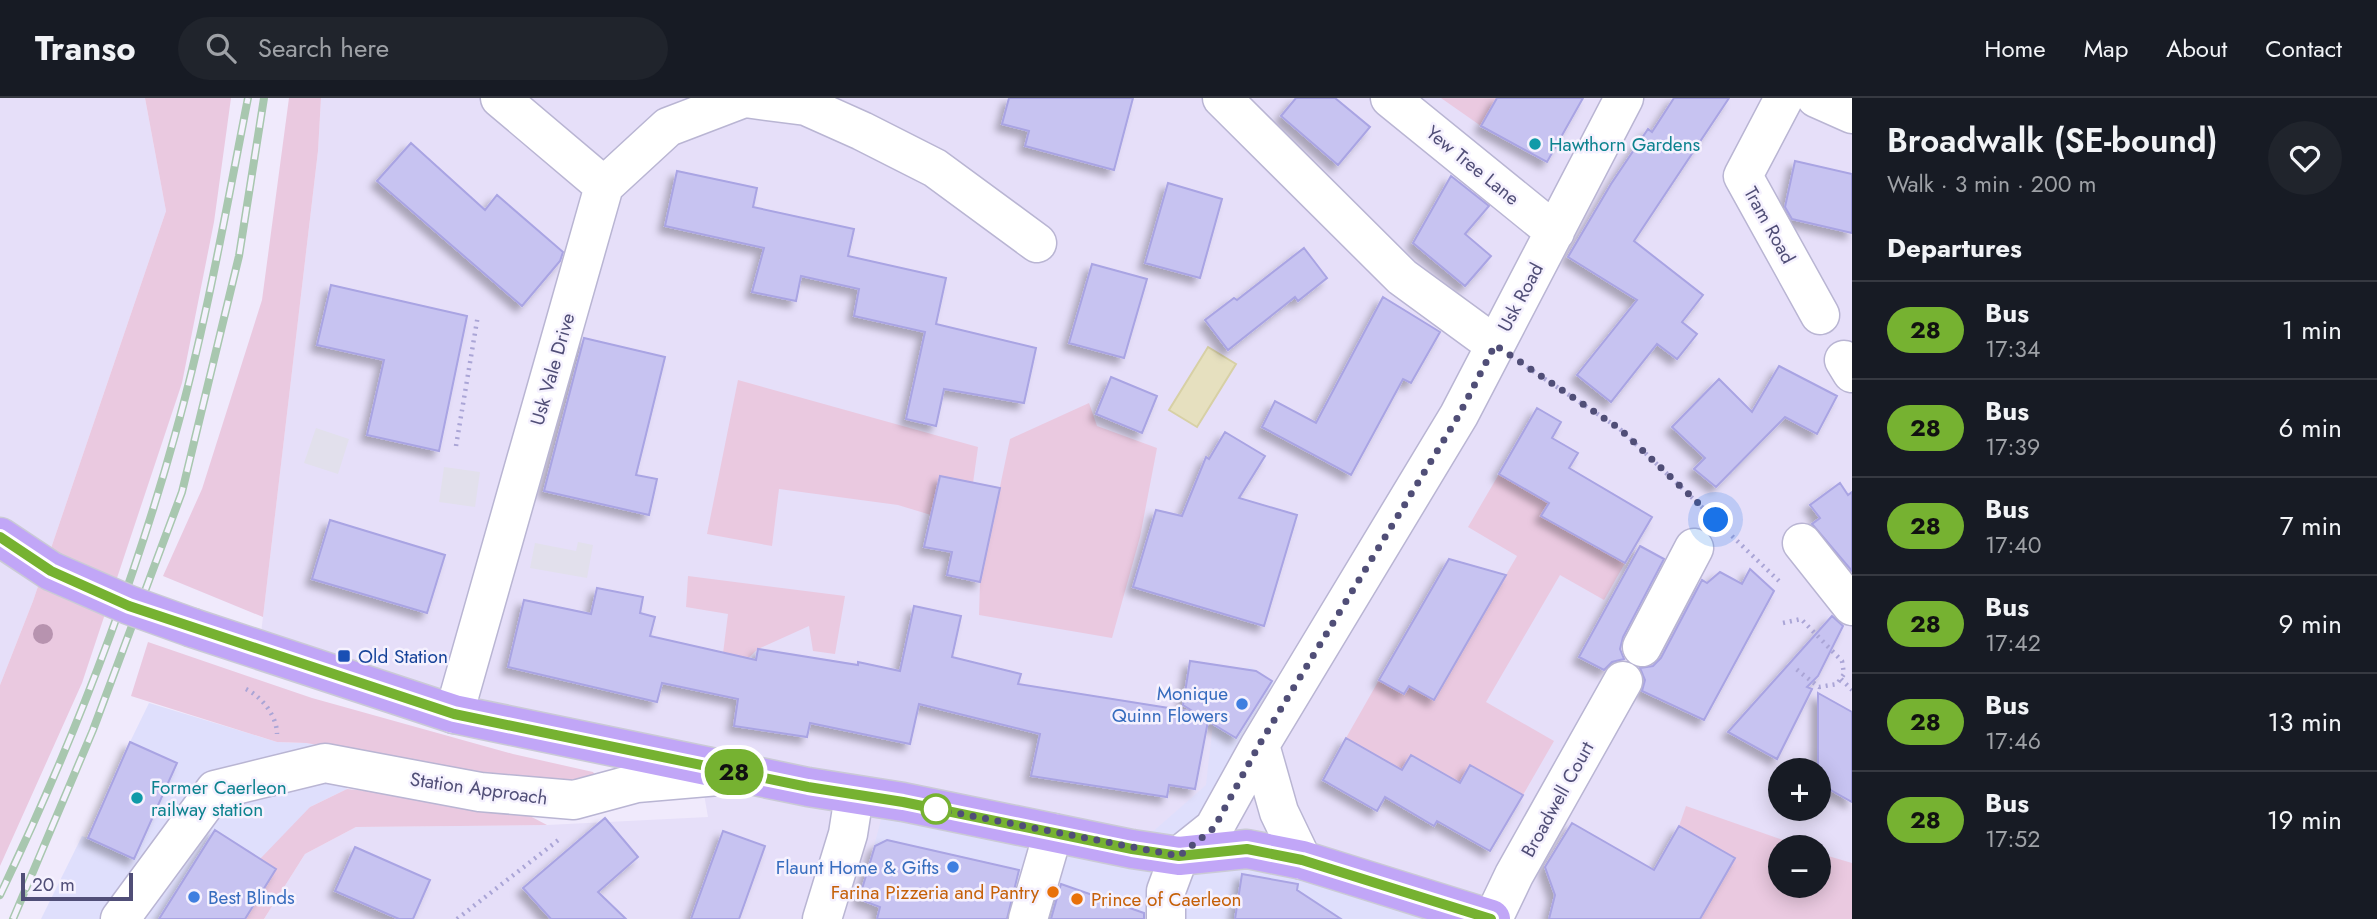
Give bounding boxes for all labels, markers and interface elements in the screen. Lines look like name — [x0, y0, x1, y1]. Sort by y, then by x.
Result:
search box — [178, 17, 668, 80]
text: Transo — [35, 25, 136, 72]
icon: search — [202, 29, 240, 67]
text: Search here — [258, 29, 389, 67]
text: Home — [1984, 31, 2046, 66]
text: Map — [2084, 31, 2128, 66]
text: About — [2166, 31, 2227, 66]
text: Contact — [2265, 31, 2342, 66]
text: Broadwalk (SE-bound) — [1887, 117, 2218, 164]
street label: Yew Tree Lane — [1420, 119, 1525, 212]
button: heart — [2268, 121, 2342, 195]
place label: Hawthorn Gardens — [1549, 131, 1701, 158]
marker: Hawthorn Gardens — [1527, 136, 1543, 152]
text: Walk · 3 min · 200 m — [1887, 167, 2096, 201]
street label: Tram Road — [1737, 182, 1802, 269]
text: Departures — [1887, 229, 2022, 267]
street label: Usk Road — [1491, 258, 1550, 337]
text: Bus — [1985, 294, 2029, 332]
street label: Usk Vale Drive — [524, 310, 581, 428]
text: 1 min — [2282, 311, 2342, 349]
text: 28 — [1910, 312, 1941, 347]
text: 17:34 — [1985, 332, 2040, 366]
text: Bus — [1985, 392, 2029, 430]
text: 6 min — [2279, 409, 2342, 447]
text: 28 — [1910, 410, 1941, 445]
text: 17:39 — [1985, 430, 2040, 464]
text: Bus — [1985, 490, 2029, 528]
your location — [1698, 502, 1733, 537]
text: 7 min — [2280, 507, 2342, 545]
text: 28 — [1910, 508, 1941, 543]
text: 17:40 — [1985, 528, 2042, 562]
text: Bus — [1985, 588, 2029, 626]
text: 9 min — [2279, 605, 2342, 643]
text: 28 — [1910, 606, 1941, 641]
text: 17:42 — [1985, 626, 2041, 660]
place label: Old Station — [358, 643, 448, 670]
marker: Old Station — [336, 648, 352, 664]
place label: Monique Quinn Flowers — [1112, 680, 1228, 729]
text: Bus — [1985, 686, 2029, 724]
marker: Monique Quinn Flowers — [1234, 696, 1250, 712]
text: 13 min — [2268, 703, 2342, 741]
text: 28 — [1910, 704, 1941, 739]
text: 17:46 — [1985, 724, 2041, 758]
street label: Broadwell Court — [1514, 736, 1601, 862]
line badge: 28 — [702, 749, 766, 795]
text: 28 — [719, 754, 749, 789]
map controls — [1768, 758, 1831, 898]
button: + — [1768, 758, 1831, 821]
street label: Station Approach — [408, 765, 549, 812]
place label: Former Caerleon railway station — [151, 774, 287, 823]
text: Bus — [1985, 784, 2029, 822]
marker: Former Caerleon railway station — [129, 790, 145, 806]
unlabelled marker — [921, 794, 951, 824]
text: 19 min — [2267, 801, 2342, 839]
text: 28 — [1910, 802, 1941, 837]
text: 17:52 — [1985, 822, 2040, 856]
button: − — [1768, 835, 1831, 898]
place label: Flaunt Home & Gifts — [776, 854, 939, 881]
marker: Flaunt Home & Gifts — [945, 859, 961, 875]
scale bar — [21, 870, 133, 902]
text: 20 m — [32, 871, 75, 898]
place label: Farina Pizzeria and Pantry — [831, 879, 1040, 906]
place label: Best Blinds — [208, 884, 295, 911]
marker: Farina Pizzeria and Pantry — [1045, 884, 1061, 900]
place label: Prince of Caerleon — [1091, 886, 1242, 913]
marker: Best Blinds — [186, 889, 202, 905]
marker: Prince of Caerleon — [1069, 891, 1085, 907]

